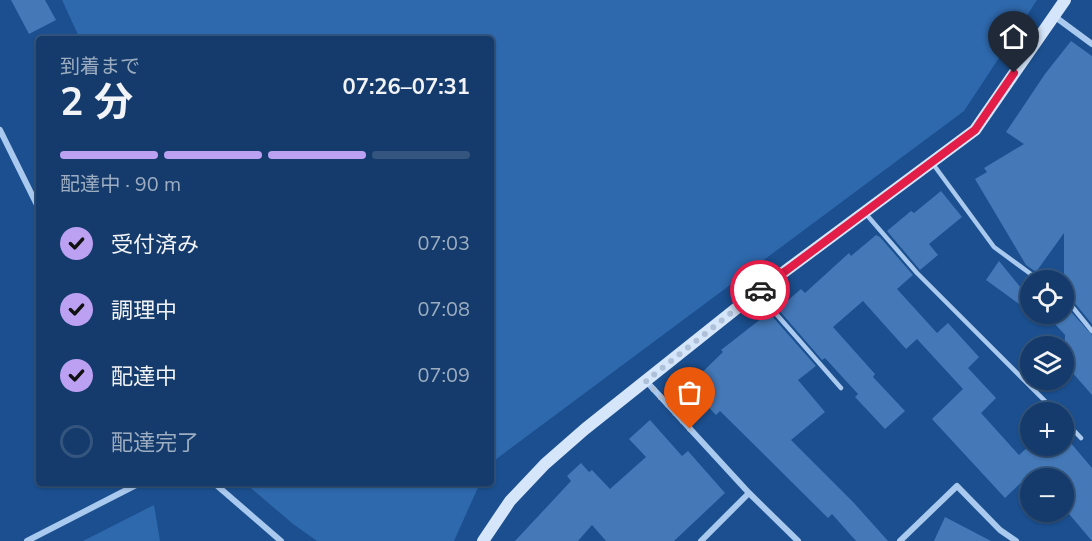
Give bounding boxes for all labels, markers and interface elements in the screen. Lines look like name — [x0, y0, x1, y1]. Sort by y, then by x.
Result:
pin — [988, 11, 1039, 73]
icon: home — [997, 20, 1030, 53]
text: 到着まで — [60, 53, 140, 80]
text: 07:26–07:31 — [342, 72, 470, 102]
text: 2 分 — [60, 76, 133, 129]
text: 配達中 · 90 m — [60, 171, 181, 198]
icon: check — [60, 227, 93, 260]
text: 受付済み — [111, 230, 199, 260]
text: 07:03 — [417, 230, 470, 257]
courier — [730, 260, 790, 320]
map controls — [1020, 270, 1074, 522]
button: locate — [1020, 270, 1074, 324]
icon: car — [744, 274, 777, 307]
icon: check — [60, 293, 93, 326]
text: 調理中 — [111, 296, 177, 326]
text: 07:08 — [417, 296, 470, 323]
button: layers — [1020, 336, 1074, 390]
icon: check — [60, 359, 93, 392]
text: 配達中 — [111, 362, 177, 392]
text: 07:09 — [417, 362, 470, 389]
pin — [664, 367, 715, 429]
icon: bag — [673, 376, 706, 409]
button: + — [1020, 402, 1074, 456]
text: 配達完了 — [111, 428, 199, 458]
button: − — [1020, 468, 1074, 522]

